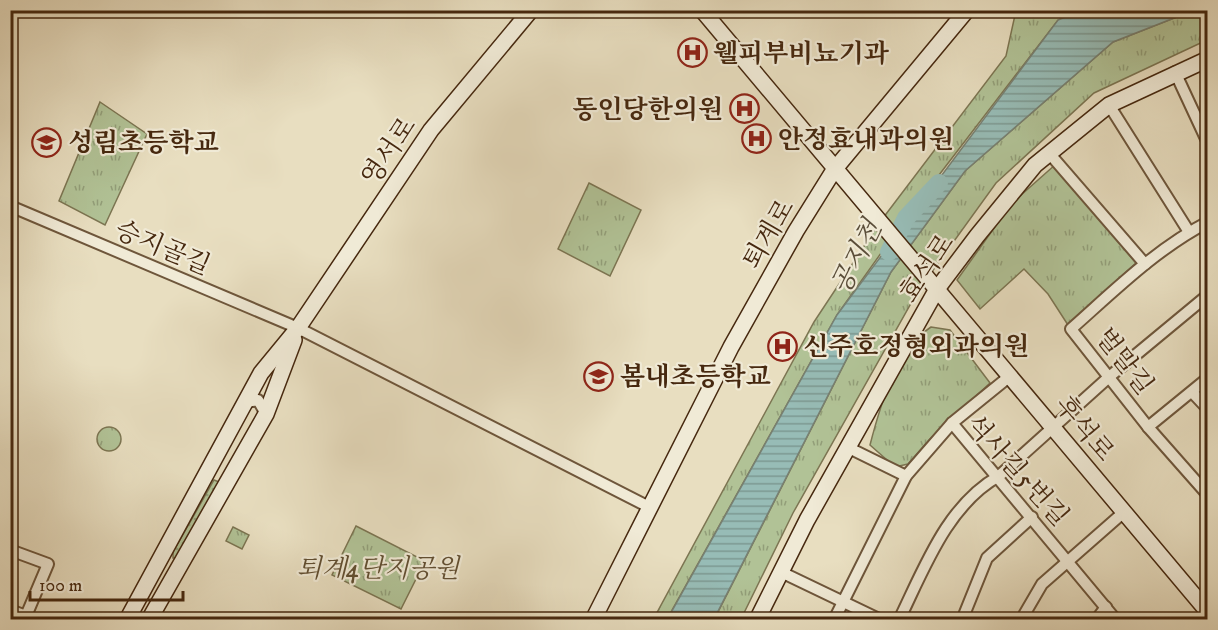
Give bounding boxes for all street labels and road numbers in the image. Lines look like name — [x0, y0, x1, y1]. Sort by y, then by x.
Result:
street label: 영서로 — [354, 111, 424, 192]
street label: 퇴계로 — [736, 194, 802, 276]
street label: 승지골길 — [110, 214, 215, 283]
street label: 효석로 — [892, 228, 962, 309]
street label: 벌말길 — [1088, 322, 1160, 402]
street label: 후석로 — [1047, 389, 1121, 468]
street label: 석사길5번길 — [958, 408, 1075, 534]

